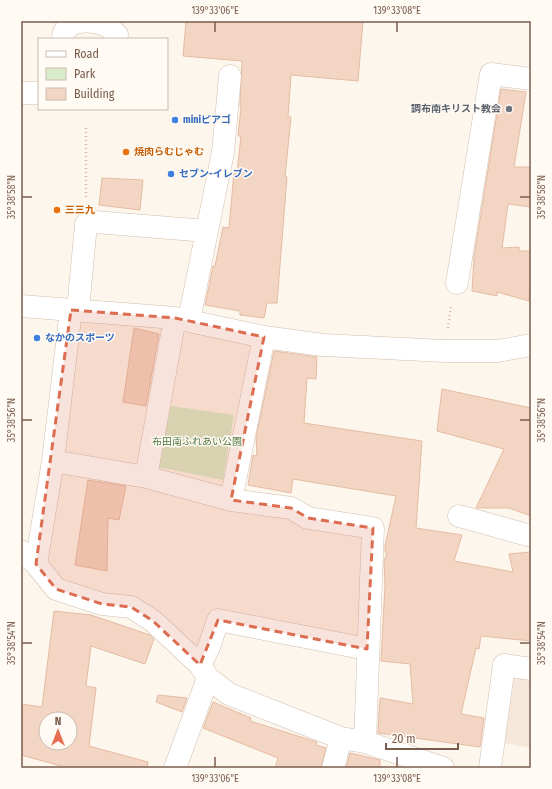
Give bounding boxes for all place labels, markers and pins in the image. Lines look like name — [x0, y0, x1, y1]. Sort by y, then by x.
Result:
place label: 調布南キリスト教会 — [411, 103, 501, 115]
marker: 調布南キリスト教会 — [504, 104, 514, 114]
place label: miniピアゴ — [183, 114, 231, 126]
marker: miniピアゴ — [170, 115, 180, 125]
place label: 焼肉らむじゃむ — [134, 146, 204, 158]
marker: 焼肉らむじゃむ — [121, 147, 131, 157]
place label: セブン-イレブン — [179, 168, 253, 180]
marker: セブン-イレブン — [166, 169, 176, 179]
place label: 三三九 — [65, 204, 95, 216]
marker: 三三九 — [52, 205, 62, 215]
place label: なかのスポーツ — [45, 332, 115, 344]
marker: なかのスポーツ — [32, 333, 42, 343]

